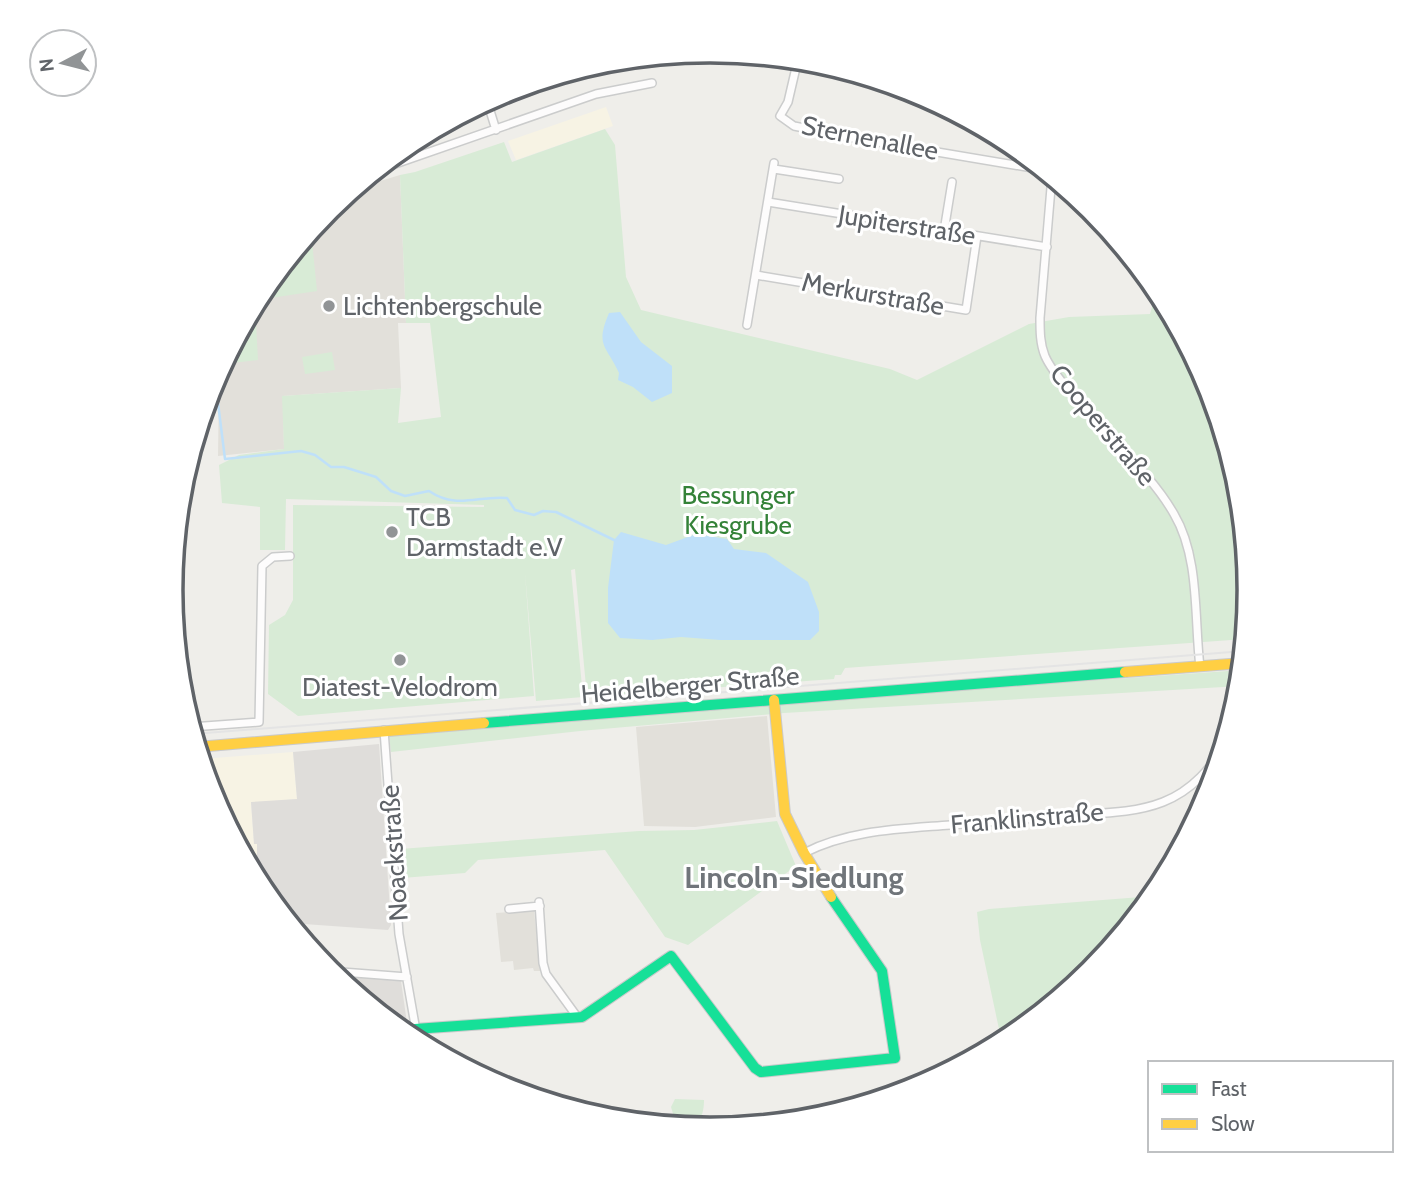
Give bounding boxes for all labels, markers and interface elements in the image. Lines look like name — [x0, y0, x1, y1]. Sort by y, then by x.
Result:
north arrow — [28, 28, 98, 98]
text: N — [34, 57, 59, 73]
street label: Sternenallee — [799, 109, 941, 167]
street label: Jupiterstraße — [835, 198, 978, 252]
street label: Merkurstraße — [799, 266, 947, 322]
place label: Lichtenbergschule — [343, 290, 542, 322]
marker: Lichtenbergschule — [321, 298, 337, 314]
street label: Cooperstraße — [1043, 358, 1163, 492]
park label: Bessunger Kiesgrube — [682, 479, 795, 541]
place label: TCB Darmstadt e.V — [406, 501, 563, 563]
marker: TCB Darmstadt e.V — [384, 524, 400, 540]
marker: Diatest-Velodrom — [392, 652, 408, 668]
street label: Heidelberger Straße — [579, 660, 801, 710]
place label: Diatest-Velodrom — [302, 671, 498, 703]
street label: Noackstraße — [373, 784, 415, 922]
street label: Franklinstraße — [949, 795, 1105, 841]
district label: Lincoln-Siedlung — [684, 859, 904, 896]
legend — [1148, 1061, 1393, 1152]
text: Fast — [1211, 1076, 1247, 1101]
text: Slow — [1211, 1111, 1255, 1136]

